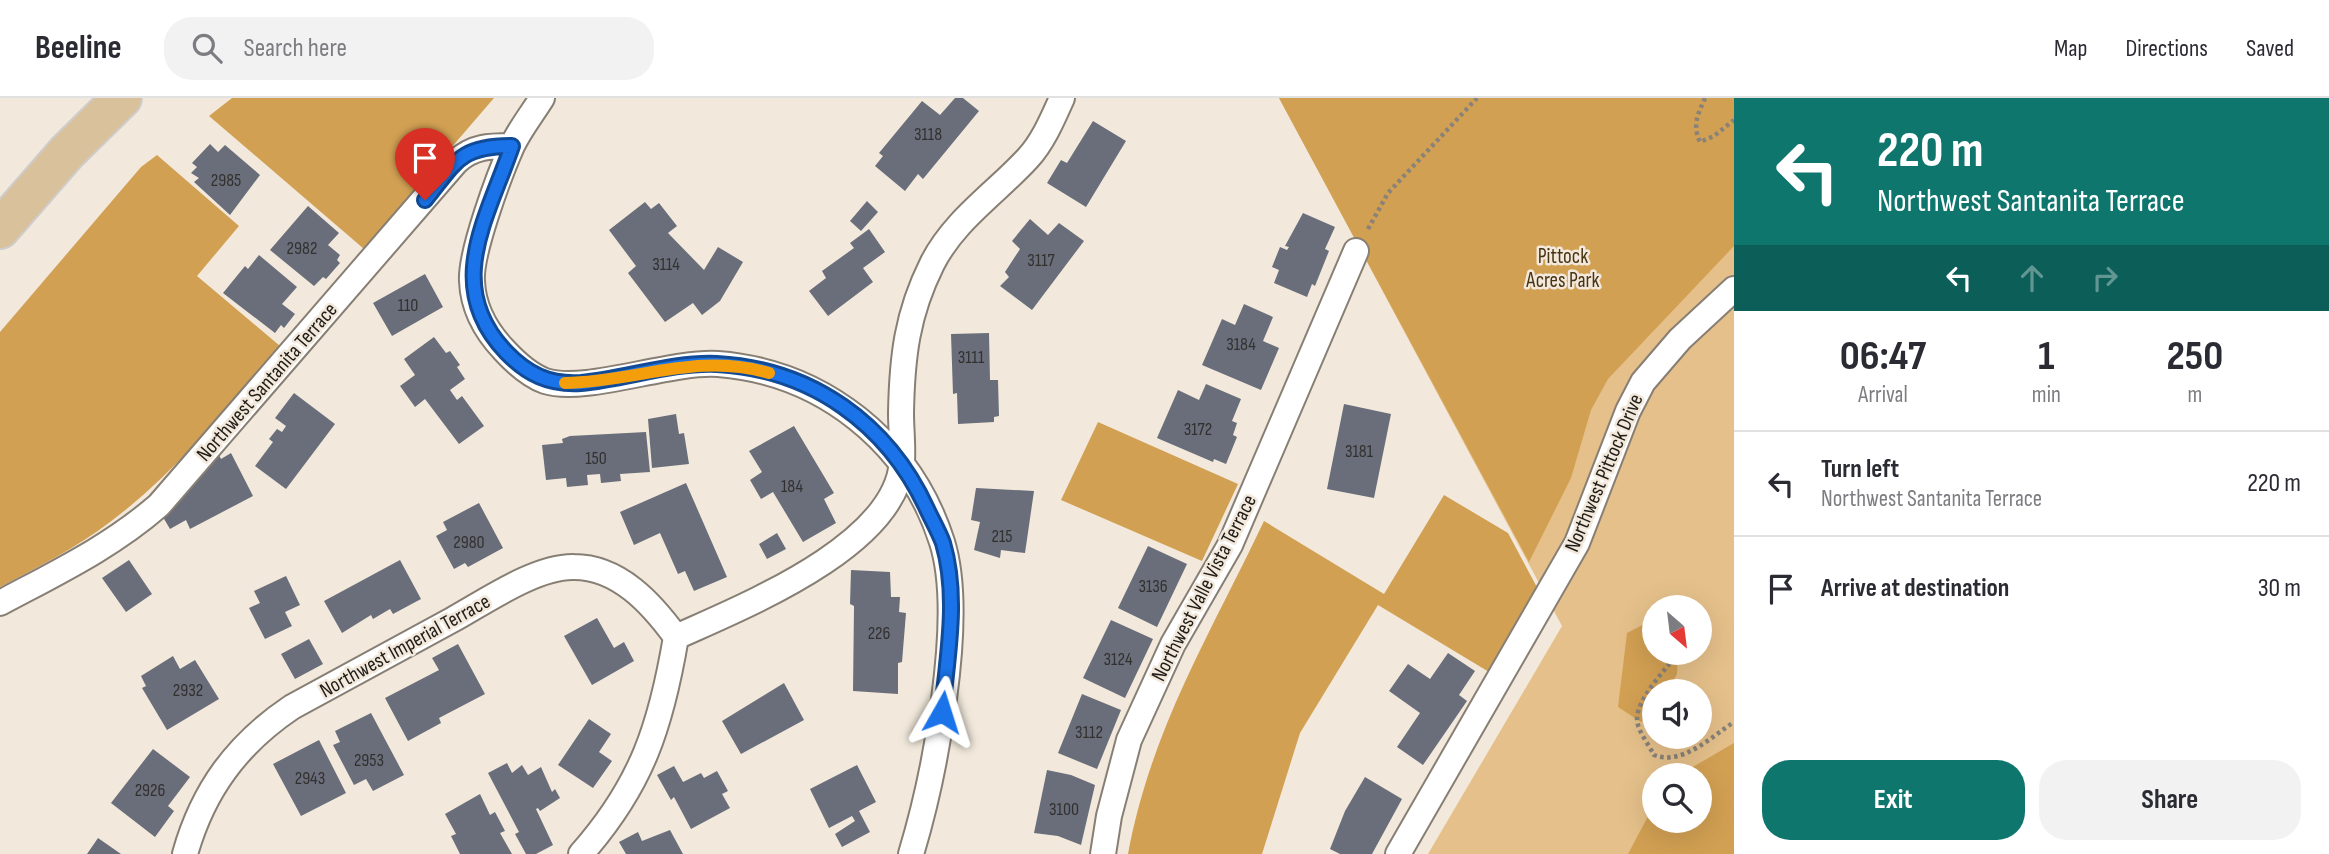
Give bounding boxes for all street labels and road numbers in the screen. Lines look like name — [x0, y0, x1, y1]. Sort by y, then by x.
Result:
street label: Northwest Santanita Terrace — [191, 298, 343, 466]
street label: Northwest Pittock Drive — [1559, 390, 1649, 556]
street label: Northwest Valle Vista Terrace — [1146, 491, 1262, 685]
street label: Northwest Imperial Terrace — [316, 589, 494, 703]

